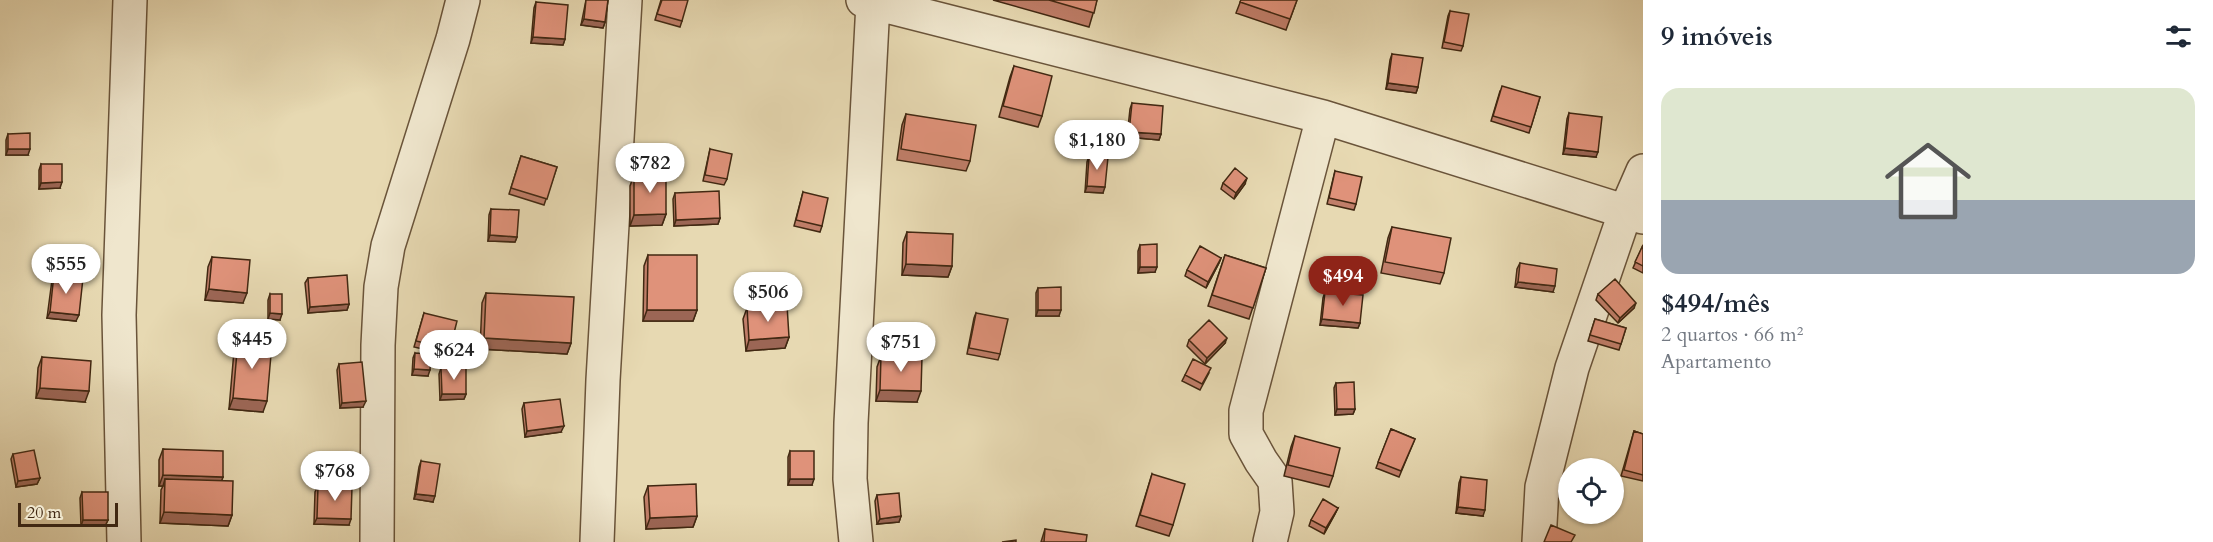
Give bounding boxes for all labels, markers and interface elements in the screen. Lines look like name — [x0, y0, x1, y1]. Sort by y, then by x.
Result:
text: 9 imóveis — [1661, 19, 1773, 54]
icon: filters — [2162, 20, 2195, 53]
pin: $1,180 — [1048, 120, 1146, 171]
text: $1,180 — [1068, 126, 1126, 153]
icon: home — [1874, 127, 1982, 235]
pin: $782 — [614, 143, 686, 194]
text: $782 — [630, 149, 670, 176]
pin: $555 — [30, 244, 102, 295]
text: $555 — [46, 250, 86, 277]
pin: $494 — [1307, 256, 1379, 307]
text: $494 — [1323, 262, 1363, 289]
pin: $506 — [732, 272, 804, 323]
text: $506 — [748, 278, 788, 305]
text: $494/mês — [1661, 286, 1770, 321]
pin: $445 — [216, 319, 288, 370]
text: 2 quartos · 66 m² — [1661, 321, 1803, 348]
pin: $751 — [865, 322, 937, 373]
text: $445 — [232, 325, 272, 352]
text: $751 — [881, 328, 921, 355]
pin: $624 — [418, 330, 490, 381]
text: $624 — [434, 336, 474, 363]
text: Apartamento — [1661, 348, 1771, 375]
pin: $768 — [299, 451, 371, 502]
text: $768 — [315, 457, 355, 484]
map controls — [1558, 458, 1624, 524]
button: locate — [1558, 458, 1624, 524]
scale bar — [18, 500, 118, 528]
text: 20 m — [27, 502, 61, 524]

